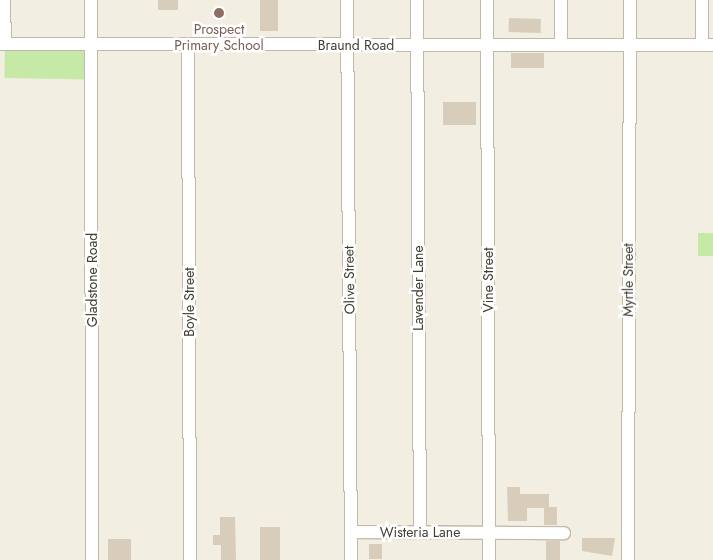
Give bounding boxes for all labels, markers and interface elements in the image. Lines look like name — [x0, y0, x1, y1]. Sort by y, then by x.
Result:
marker: Prospect Primary School — [213, 7, 225, 19]
place label: Prospect Primary School — [174, 21, 264, 54]
street label: Braund Road — [318, 37, 394, 53]
street label: Gladstone Road — [84, 233, 100, 327]
street label: Myrtle Street — [620, 243, 636, 317]
street label: Lavender Lane — [410, 245, 426, 331]
street label: Olive Street — [340, 246, 358, 314]
street label: Vine Street — [480, 247, 496, 313]
street label: Boyle Street — [181, 267, 197, 337]
street label: Wisteria Lane — [380, 524, 460, 540]

